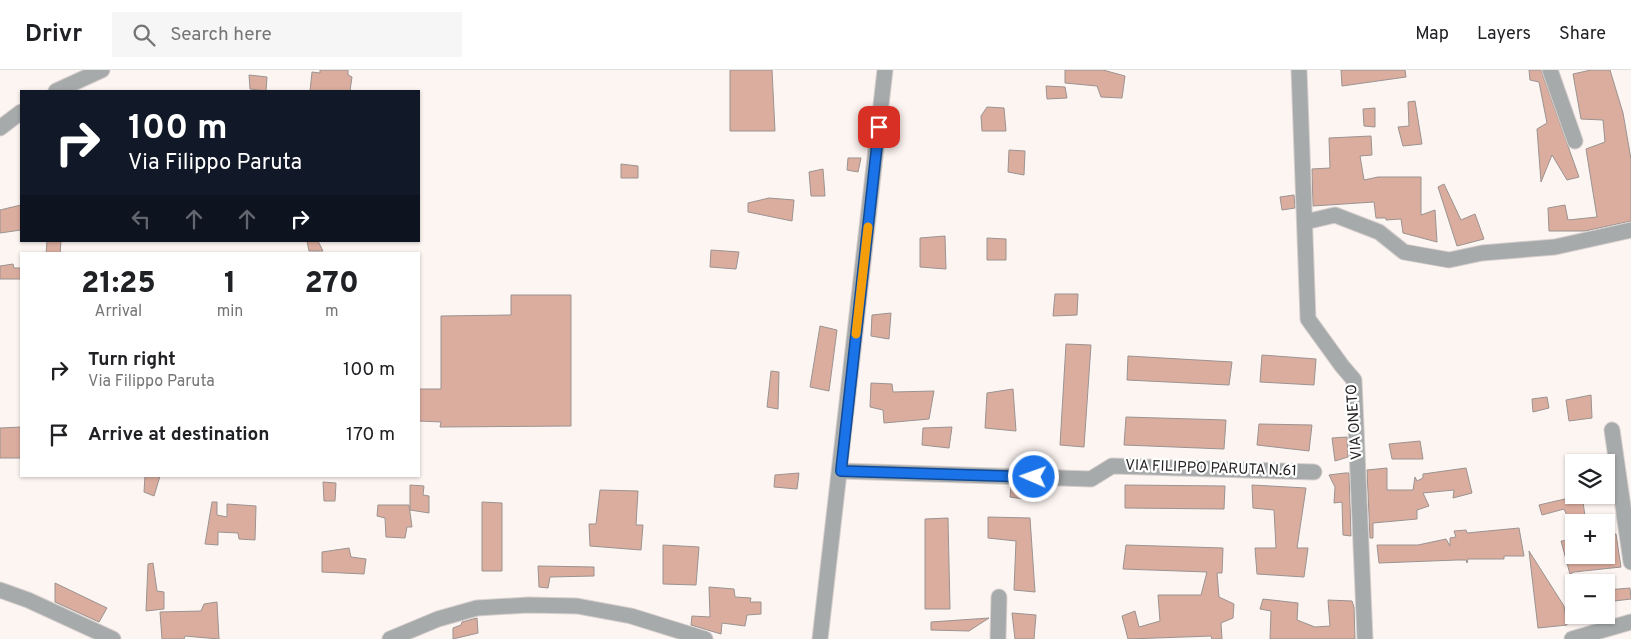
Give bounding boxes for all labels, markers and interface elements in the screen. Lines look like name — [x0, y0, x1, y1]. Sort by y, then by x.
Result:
search box — [112, 12, 462, 57]
text: Drivr — [25, 20, 82, 50]
icon: search — [130, 21, 158, 49]
text: Search here — [170, 23, 272, 47]
text: Map — [1415, 23, 1449, 46]
text: Layers — [1477, 23, 1531, 46]
text: Share — [1559, 23, 1606, 46]
pin — [858, 106, 900, 148]
text: 100 m — [128, 107, 228, 151]
icon: right — [45, 110, 110, 175]
icon: arrive — [865, 113, 893, 141]
text: Via Filippo Paruta — [128, 150, 302, 177]
icon: left — [127, 205, 155, 233]
icon: ahead — [180, 205, 208, 233]
icon: ahead — [233, 205, 261, 233]
icon: right — [286, 205, 314, 233]
text: 21:25 — [81, 266, 156, 303]
text: 1 — [224, 266, 236, 303]
text: 270 — [304, 266, 359, 303]
text: Arrival — [95, 302, 142, 322]
text: min — [217, 302, 243, 322]
text: m — [325, 302, 338, 322]
text: Turn right — [88, 348, 176, 372]
icon: right — [45, 356, 73, 384]
text: 100 m — [343, 358, 395, 382]
text: Via Filippo Paruta — [88, 372, 215, 392]
street label: VIA ONETO — [1343, 383, 1367, 461]
icon: arrive — [45, 421, 73, 449]
text: Arrive at destination — [88, 423, 269, 447]
text: 170 m — [346, 423, 395, 447]
position arrow — [1007, 450, 1059, 502]
map controls — [1565, 454, 1615, 624]
button: layers — [1565, 454, 1615, 504]
street label: VIA FILIPPO PARUTA N.61 — [1125, 457, 1297, 481]
button: + — [1565, 514, 1615, 564]
button: − — [1565, 574, 1615, 624]

